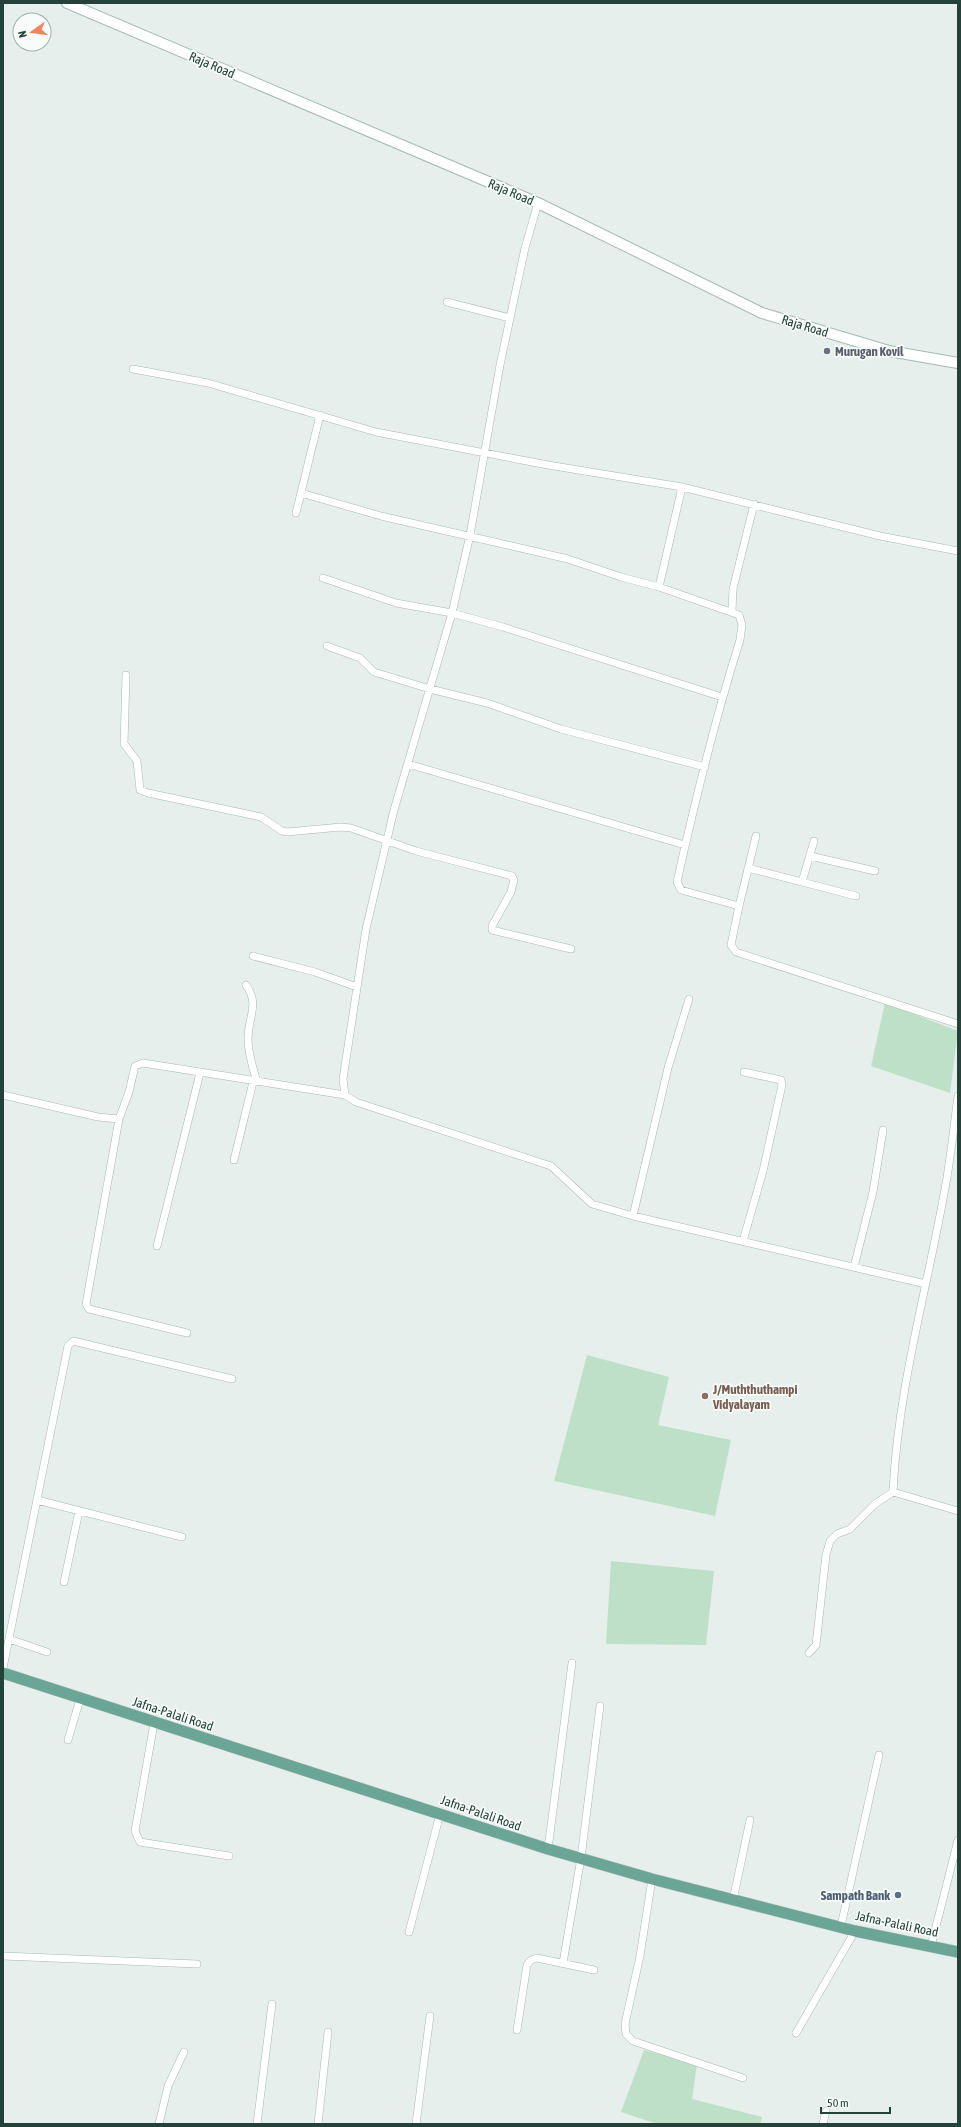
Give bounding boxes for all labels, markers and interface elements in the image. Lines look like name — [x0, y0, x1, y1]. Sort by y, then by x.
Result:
north arrow — [12, 12, 52, 52]
text: N — [16, 30, 29, 39]
street label: Raja Road — [187, 49, 237, 81]
street label: Raja Road — [486, 176, 536, 208]
street label: Raja Road — [780, 312, 830, 340]
place label: Murugan Kovil — [835, 344, 904, 359]
marker: Murugan Kovil — [822, 346, 832, 356]
place label: J/Muththuthampi Vidyalayam — [712, 1382, 798, 1412]
marker: J/Muththuthampi Vidyalayam — [700, 1391, 710, 1401]
street label: Jafna-Palali Road — [131, 1694, 215, 1734]
street label: Jafna-Palali Road — [439, 1792, 523, 1834]
place label: Sampath Bank — [821, 1888, 890, 1903]
marker: Sampath Bank — [893, 1890, 903, 1900]
street label: Jafna-Palali Road — [854, 1908, 940, 1940]
scale bar — [821, 2089, 890, 2115]
text: 50 m — [827, 2096, 849, 2110]

